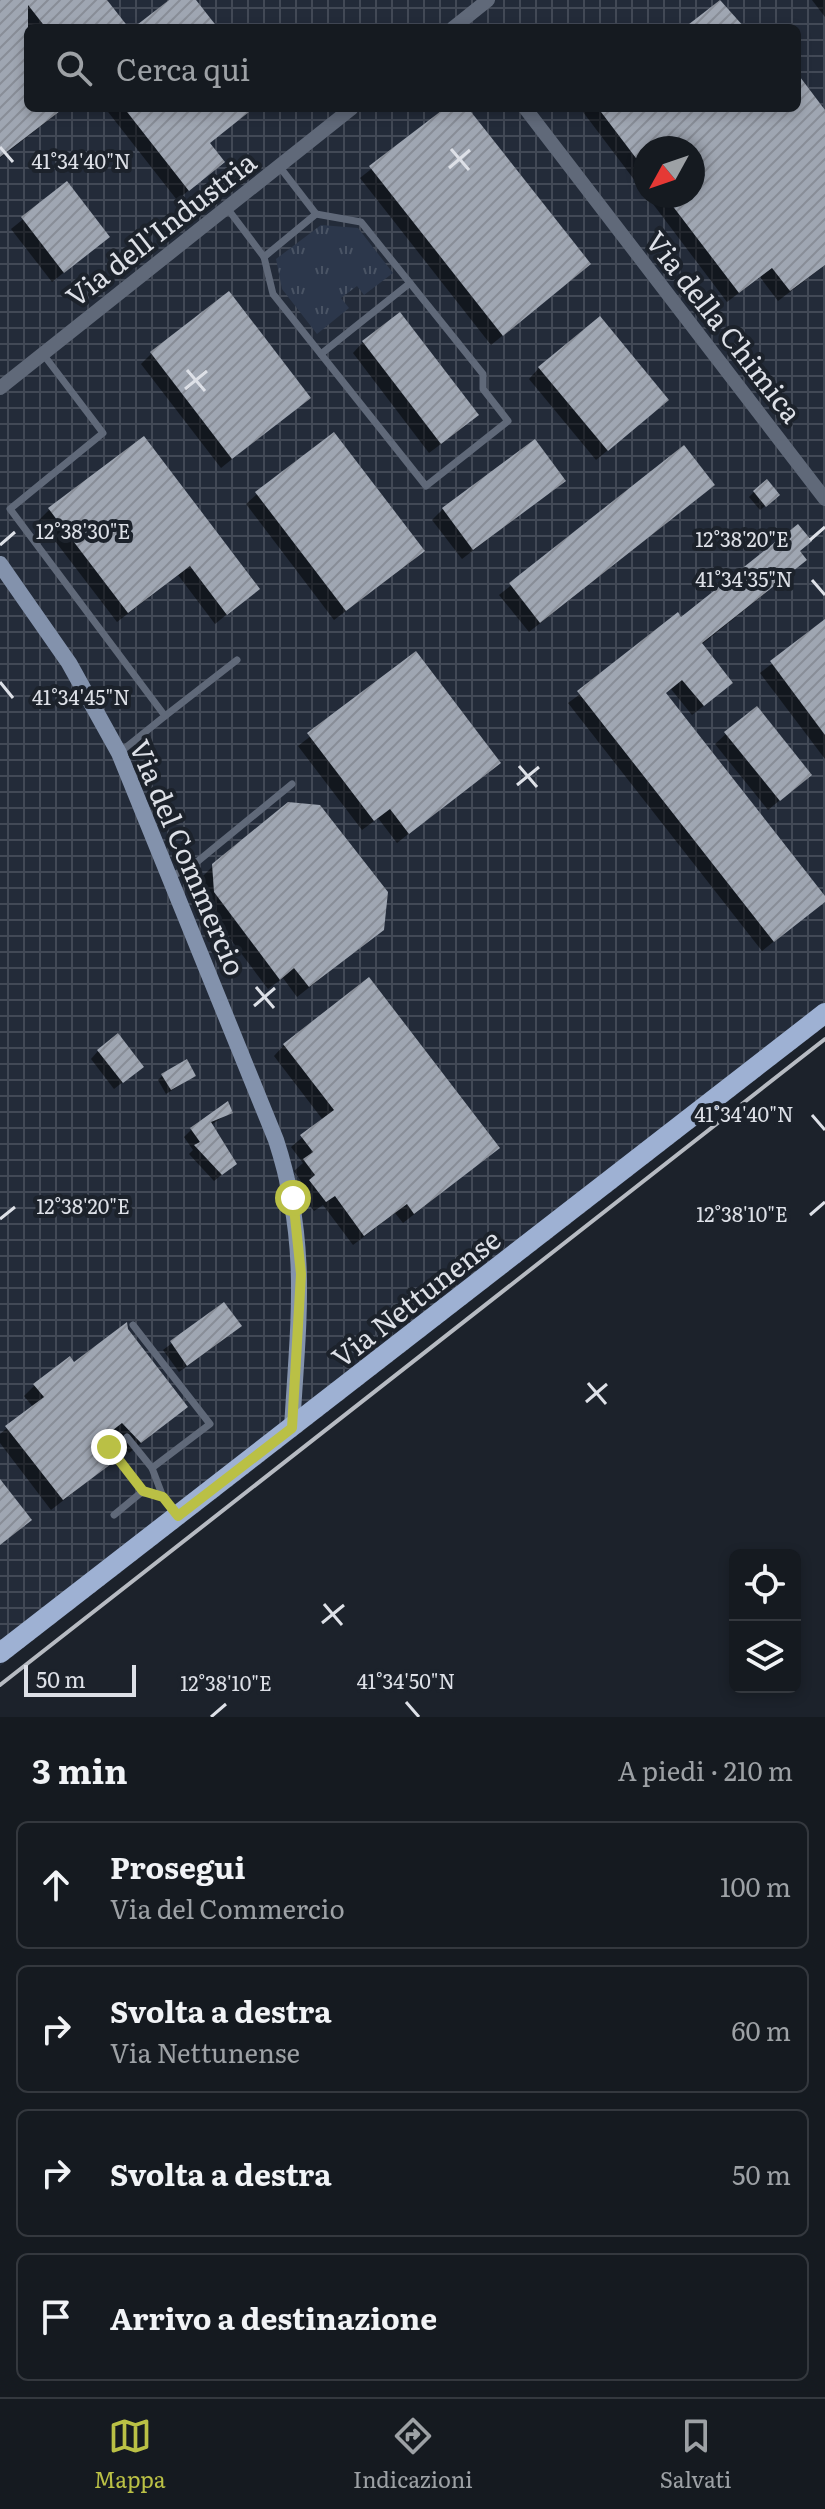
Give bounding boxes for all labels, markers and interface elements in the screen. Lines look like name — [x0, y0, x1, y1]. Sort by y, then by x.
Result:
search box — [24, 24, 801, 112]
icon: search — [52, 46, 96, 90]
text: Cerca qui — [116, 46, 250, 90]
north arrow — [633, 136, 705, 208]
street label: Via dell'Industria — [56, 140, 264, 316]
text: 41°34'40"N — [31, 145, 131, 175]
street label: Via della Chimica — [637, 221, 813, 431]
text: 12°38'30"E — [36, 515, 130, 545]
text: 12°38'20"E — [695, 523, 789, 553]
text: 41°34'35"N — [695, 563, 793, 593]
text: 41°34'45"N — [32, 681, 130, 711]
street label: Via del Commercio — [120, 732, 258, 982]
text: 41°34'40"N — [694, 1098, 794, 1128]
route start — [275, 1180, 311, 1216]
text: 12°38'20"E — [36, 1190, 130, 1220]
text: 12°38'10"E — [696, 1198, 788, 1228]
street label: Via Nettunense — [321, 1217, 509, 1377]
route end — [91, 1429, 127, 1465]
map controls — [729, 1549, 801, 1693]
button: locate — [729, 1549, 801, 1621]
button: layers — [729, 1621, 801, 1693]
scale bar — [24, 1661, 136, 1697]
text: 50 m — [36, 1662, 86, 1695]
text: 41°34'50"N — [357, 1665, 455, 1695]
text: 12°38'10"E — [180, 1667, 272, 1697]
text: 3 min — [32, 1744, 128, 1794]
text: A piedi · 210 m — [618, 1750, 793, 1789]
text: Prosegui — [110, 1844, 245, 1888]
icon: ahead — [34, 1863, 78, 1907]
text: 100 m — [720, 1866, 791, 1905]
text: Via del Commercio — [110, 1888, 345, 1927]
text: Svolta a destra — [110, 1988, 332, 2032]
icon: right — [34, 2007, 78, 2051]
text: 60 m — [732, 2010, 791, 2049]
text: Via Nettunense — [110, 2032, 300, 2071]
icon: right — [34, 2151, 78, 2195]
text: Svolta a destra — [110, 2151, 332, 2195]
text: 50 m — [732, 2154, 791, 2193]
icon: arrive — [34, 2295, 78, 2339]
text: Arrivo a destinazione — [110, 2295, 437, 2339]
tab: Mappa — [94, 2414, 166, 2495]
tab: Indicazioni — [353, 2414, 473, 2495]
tab: Salvati — [660, 2414, 731, 2495]

